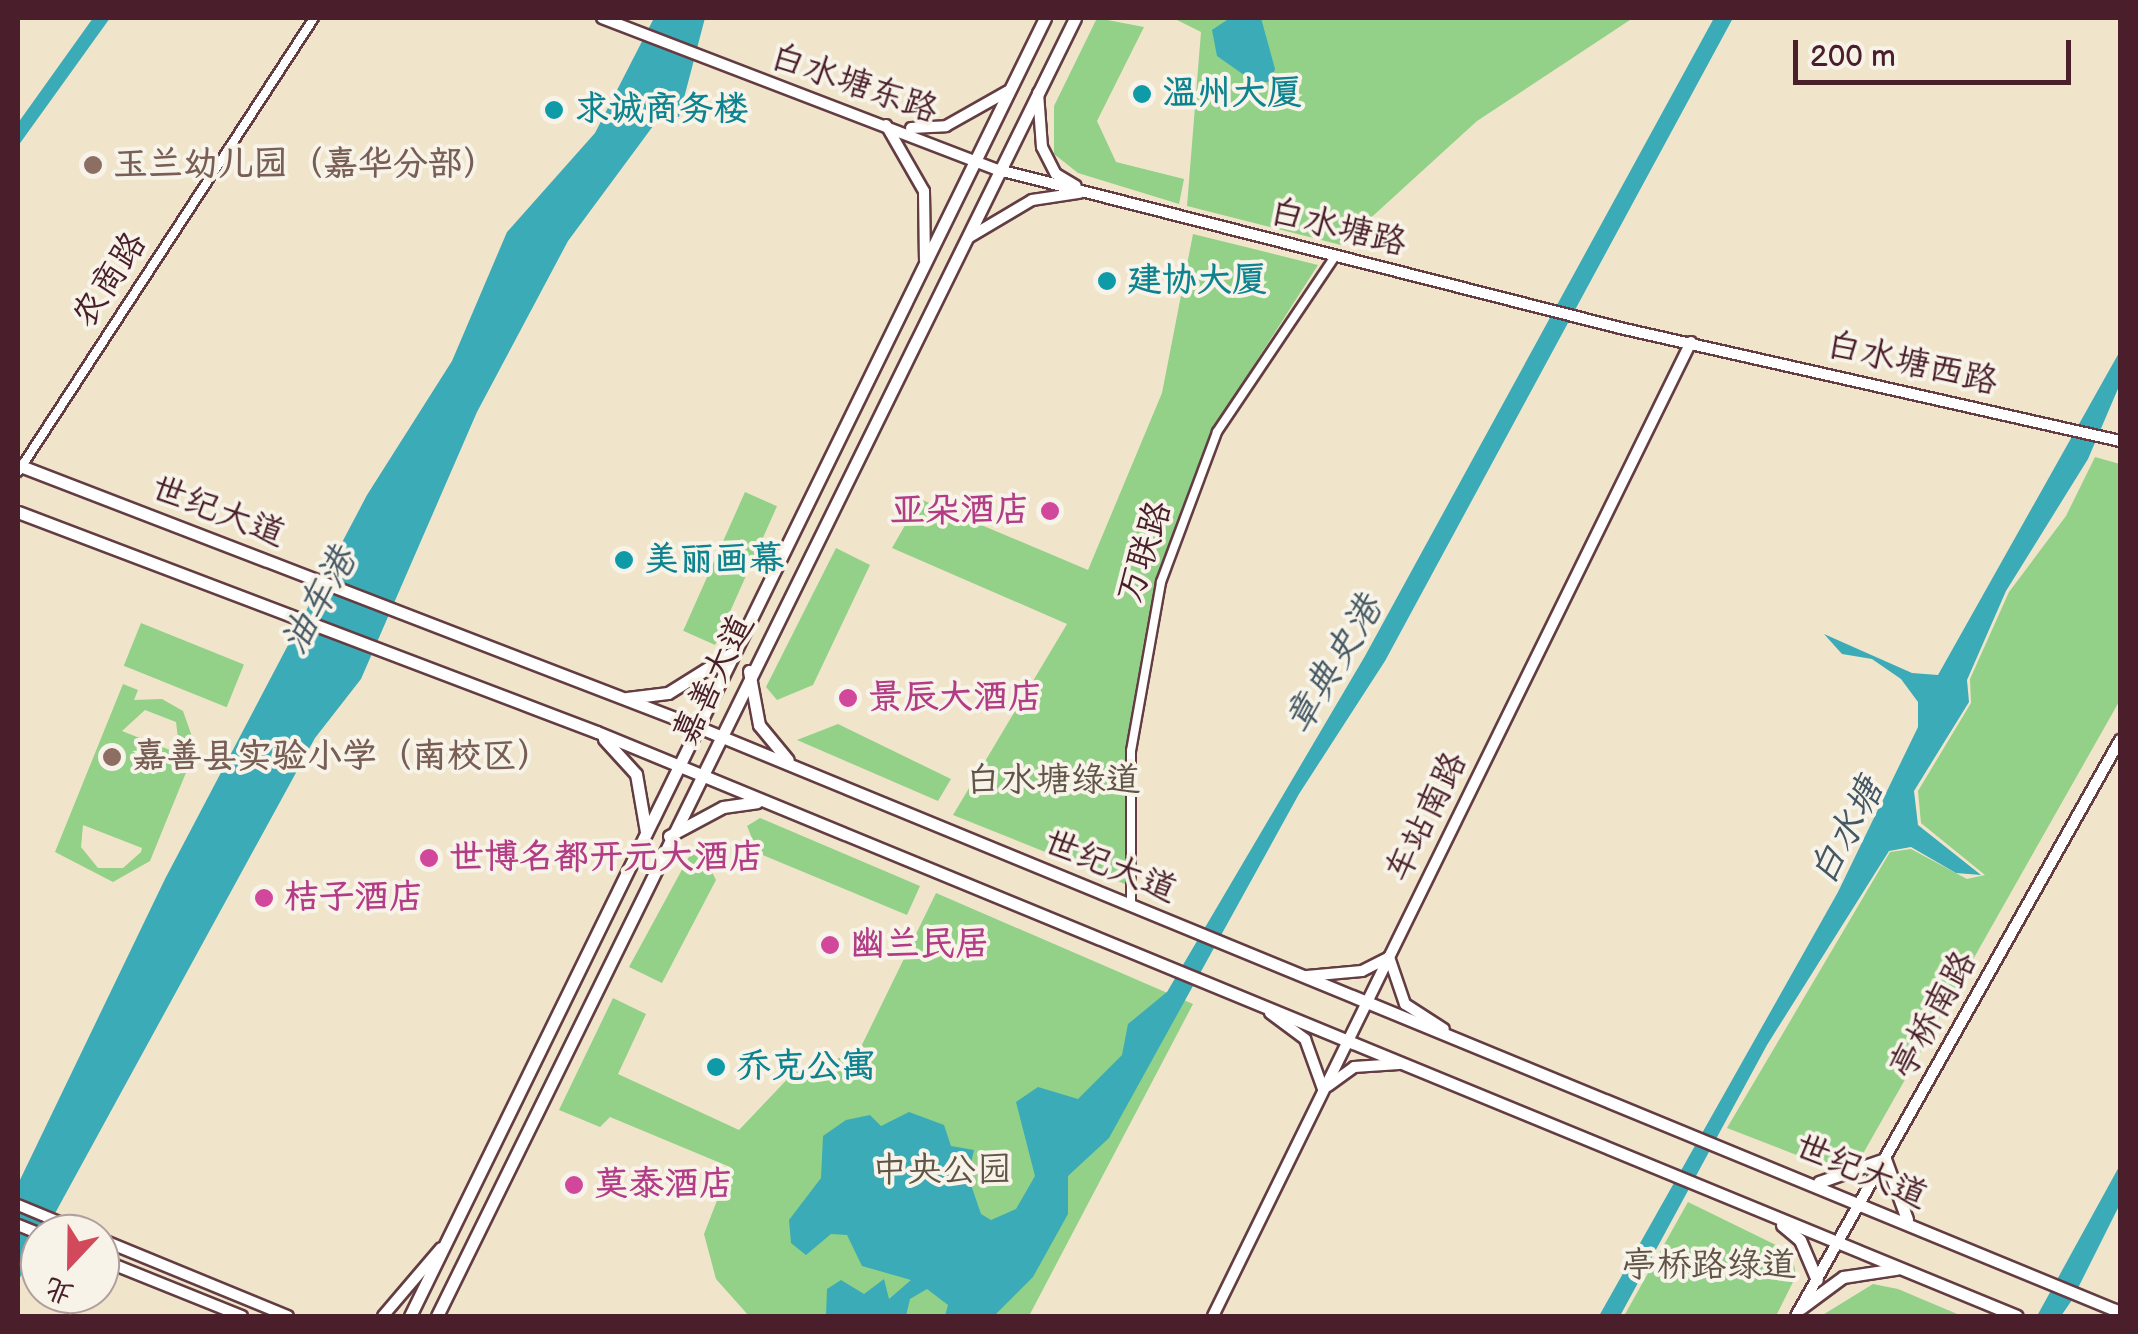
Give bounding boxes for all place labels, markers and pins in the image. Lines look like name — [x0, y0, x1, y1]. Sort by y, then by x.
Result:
place label: 温州大厦 — [1162, 73, 1302, 115]
marker: 温州大厦 — [1131, 83, 1153, 105]
place label: 求诚商务楼 — [574, 89, 749, 131]
marker: 求诚商务楼 — [543, 99, 565, 121]
place label: 玉兰幼儿园（嘉华分部） — [113, 144, 498, 186]
marker: 玉兰幼儿园（嘉华分部） — [82, 154, 104, 176]
place label: 建协大厦 — [1127, 260, 1267, 302]
marker: 建协大厦 — [1096, 270, 1118, 292]
place label: 亚朵酒店 — [890, 490, 1030, 532]
marker: 亚朵酒店 — [1039, 500, 1061, 522]
place label: 美丽画幕 — [644, 539, 784, 581]
marker: 美丽画幕 — [613, 549, 635, 571]
place label: 景辰大酒店 — [868, 677, 1043, 719]
marker: 景辰大酒店 — [837, 687, 859, 709]
place label: 嘉善县实验小学（南校区） — [132, 736, 552, 778]
marker: 嘉善县实验小学（南校区） — [101, 746, 123, 768]
place label: 世博名都开元大酒店 — [449, 837, 764, 879]
marker: 世博名都开元大酒店 — [418, 847, 440, 869]
place label: 桔子酒店 — [284, 877, 424, 919]
marker: 桔子酒店 — [253, 887, 275, 909]
place label: 幽兰民居 — [850, 924, 990, 966]
marker: 幽兰民居 — [819, 934, 841, 956]
place label: 乔克公寓 — [736, 1046, 876, 1088]
marker: 乔克公寓 — [705, 1056, 727, 1078]
place label: 莫泰酒店 — [594, 1164, 734, 1206]
marker: 莫泰酒店 — [563, 1174, 585, 1196]

